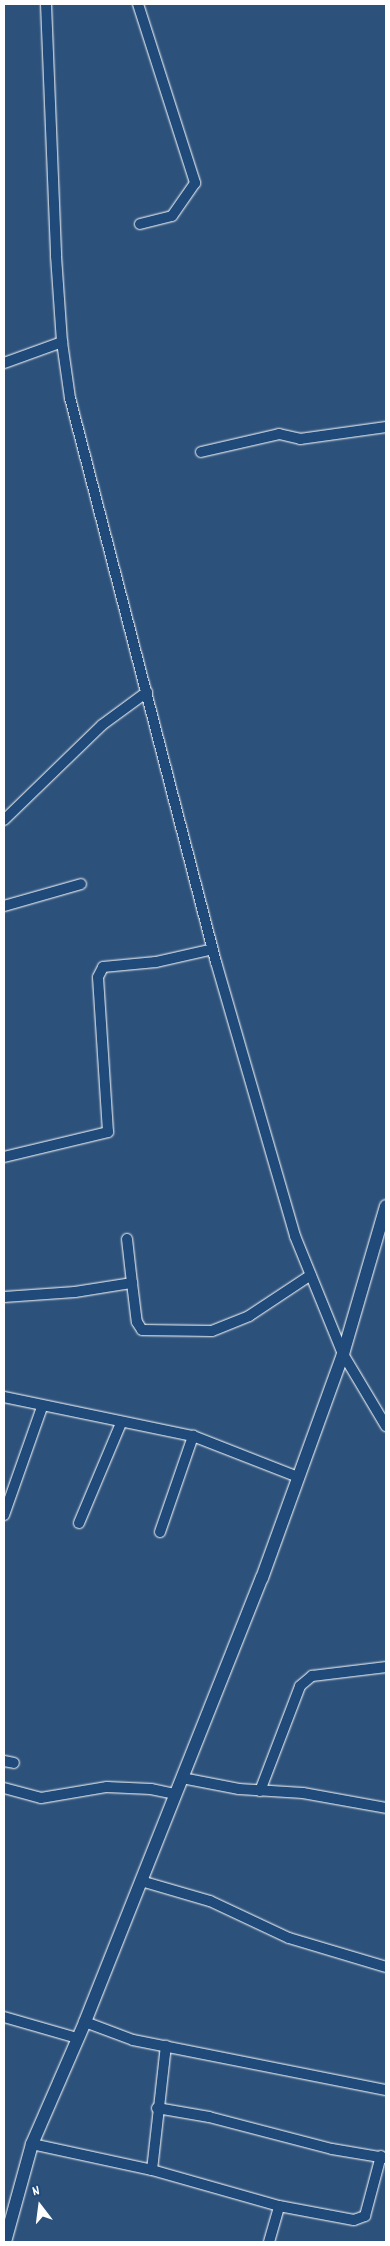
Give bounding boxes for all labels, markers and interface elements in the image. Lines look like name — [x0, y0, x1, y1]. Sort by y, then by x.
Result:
north arrow — [15, 2181, 65, 2231]
text: N — [30, 2181, 42, 2202]

